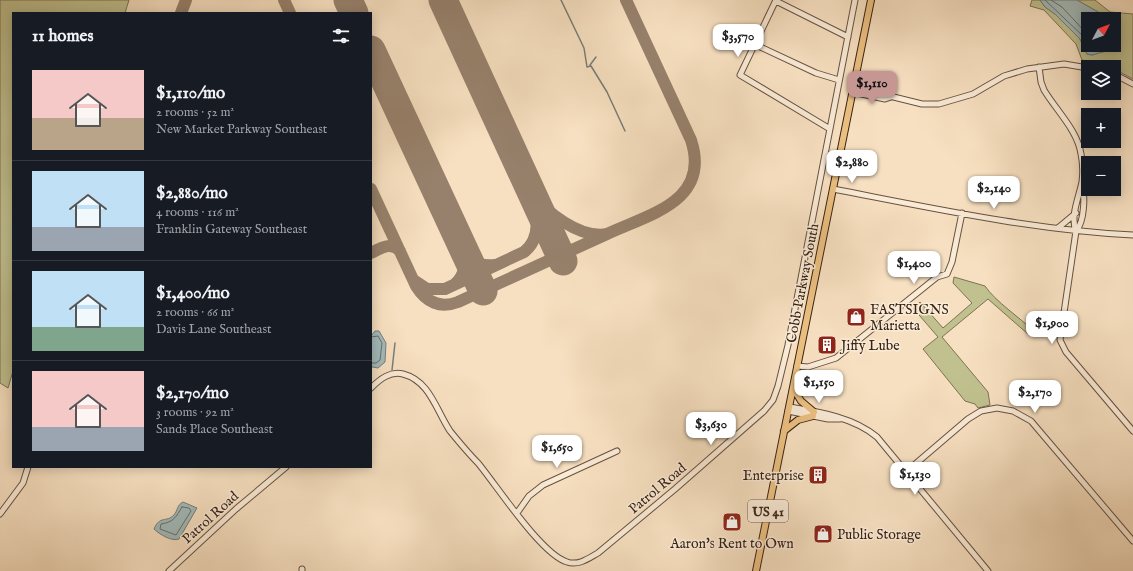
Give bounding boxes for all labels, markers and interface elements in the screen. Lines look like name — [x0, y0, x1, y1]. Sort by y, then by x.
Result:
north arrow — [1081, 12, 1121, 52]
map controls — [1081, 12, 1121, 196]
pin: $3,570 — [705, 24, 771, 58]
icon: filters — [330, 25, 352, 47]
text: 11 homes — [32, 26, 93, 47]
text: $3,570 — [722, 28, 754, 45]
button: layers — [1081, 60, 1121, 100]
pin: $1,110 — [839, 71, 905, 105]
text: $1,110 — [856, 75, 888, 92]
text: $1,110/mo — [156, 83, 225, 104]
icon: home — [64, 86, 112, 134]
text: 2 rooms · 52 m² — [156, 104, 234, 121]
button: + — [1081, 108, 1121, 148]
text: New Market Parkway Southeast — [156, 121, 327, 138]
pin: $2,880 — [819, 150, 885, 184]
text: $2,880 — [835, 154, 869, 171]
button: − — [1081, 156, 1121, 196]
pin: $2,140 — [961, 176, 1027, 210]
text: $2,140 — [977, 180, 1011, 197]
text: $2,880/mo — [156, 183, 228, 204]
icon: home — [64, 187, 112, 235]
text: 4 rooms · 116 m² — [156, 204, 239, 221]
text: Franklin Gateway Southeast — [156, 221, 307, 238]
street label: Cobb Parkway South — [783, 221, 823, 344]
pin: $1,400 — [881, 251, 947, 285]
text: $1,400 — [897, 255, 931, 272]
text: $1,400/mo — [156, 283, 230, 304]
icon: home — [64, 287, 112, 335]
place label: FASTSIGNS Marietta — [870, 301, 949, 335]
text: 2 rooms · 66 m² — [156, 304, 234, 321]
shop icon: FASTSIGNS Marietta — [845, 306, 867, 328]
pin: $1,900 — [1019, 311, 1085, 345]
text: $1,900 — [1035, 315, 1069, 332]
text: Davis Lane Southeast — [156, 321, 271, 338]
building icon: Jiffy Lube — [816, 334, 838, 356]
place label: Jiffy Lube — [839, 337, 900, 355]
pin: $1,150 — [786, 370, 852, 404]
text: $1,150 — [803, 374, 835, 391]
pin: $2,170 — [1002, 380, 1068, 414]
text: $2,170/mo — [156, 383, 229, 404]
text: $2,170 — [1018, 384, 1052, 401]
icon: home — [64, 387, 112, 435]
text: 3 rooms · 92 m² — [156, 404, 234, 421]
pin: $3,630 — [678, 412, 744, 446]
text: $3,630 — [695, 416, 727, 433]
text: Sands Place Southeast — [156, 421, 273, 438]
pin: $1,650 — [524, 435, 590, 469]
text: $1,650 — [541, 439, 573, 456]
street label: Patrol Road — [625, 459, 691, 518]
pin: $1,130 — [882, 462, 948, 496]
building icon: Enterprise — [807, 464, 829, 486]
text: $1,130 — [899, 466, 931, 483]
place label: Enterprise — [743, 467, 805, 485]
street label: Patrol Road — [179, 487, 243, 548]
road number: US 41 — [748, 500, 788, 522]
shop icon: Aaron's Rent to Own — [721, 511, 743, 533]
shop icon: Public Storage — [812, 523, 834, 545]
place label: Public Storage — [837, 526, 922, 544]
place label: Aaron's Rent to Own — [669, 535, 794, 553]

